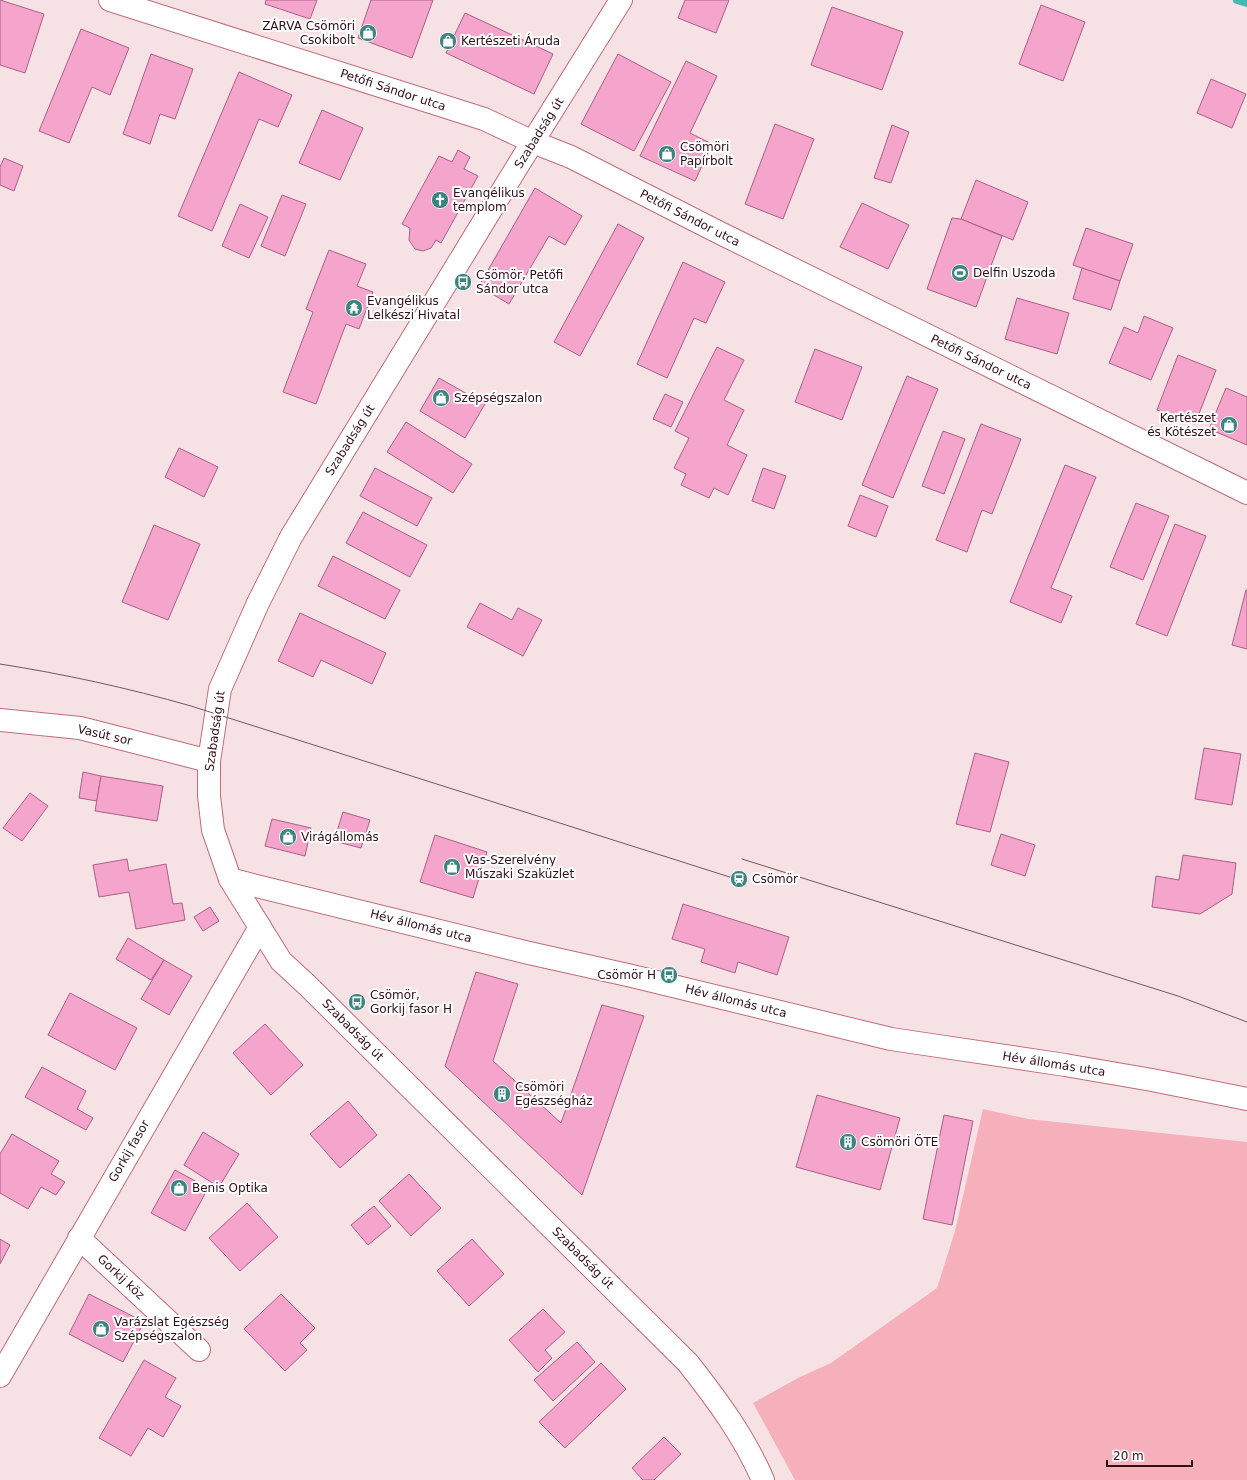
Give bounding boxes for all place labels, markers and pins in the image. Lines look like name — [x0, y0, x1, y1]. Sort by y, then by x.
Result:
place label: ZÁRVA Csömöri Csokibolt — [262, 18, 355, 47]
shop icon: ZÁRVA Csömöri Csokibolt — [358, 23, 378, 43]
shop icon: Kertészeti Áruda — [438, 31, 458, 51]
place label: Kertészeti Áruda — [461, 33, 560, 48]
place label: Csömöri Papírbolt — [680, 140, 733, 168]
shop icon: Csömöri Papírbolt — [657, 144, 677, 164]
place label: Evangélikus templom — [453, 186, 525, 214]
church icon: Evangélikus templom — [430, 190, 450, 210]
sports icon: Delfin Uszoda — [950, 263, 970, 283]
place label: Delfin Uszoda — [973, 266, 1056, 280]
place label: Csömör, Petőfi Sándor utca — [476, 268, 563, 296]
bus stop icon: Csömör, Petőfi Sándor utca — [453, 272, 473, 292]
place label: Evangélikus Lelkészi Hivatal — [367, 294, 460, 322]
temple icon: Evangélikus Lelkészi Hivatal — [344, 298, 364, 318]
shop icon: Szépségszalon — [431, 388, 451, 408]
place label: Szépségszalon — [454, 391, 542, 405]
place label: Kertészet és Kötészet — [1147, 411, 1216, 439]
shop icon: Kertészet és Kötészet — [1219, 415, 1239, 435]
shop icon: Virágállomás — [278, 827, 298, 847]
place label: Virágállomás — [301, 830, 379, 844]
place label: Vas-Szerelvény Műszaki Szaküzlet — [465, 853, 574, 881]
shop icon: Vas-Szerelvény Műszaki Szaküzlet — [442, 857, 462, 877]
station icon: Csömör — [729, 869, 749, 889]
place label: Csömör — [752, 872, 798, 886]
bus stop icon: Csömör H — [659, 965, 679, 985]
place label: Csömör H — [597, 968, 656, 982]
place label: Csömör, Gorkij fasor H — [370, 988, 452, 1016]
bus stop icon: Csömör, Gorkij fasor H — [347, 992, 367, 1012]
place label: Csömöri Egészségház — [515, 1080, 593, 1108]
building icon: Csömöri Egészségház — [492, 1084, 512, 1104]
building icon: Csömöri ÖTE — [838, 1132, 858, 1152]
place label: Csömöri ÖTE — [861, 1133, 938, 1149]
shop icon: Benis Optika — [169, 1178, 189, 1198]
place label: Benis Optika — [192, 1181, 268, 1195]
place label: Varázslat Egészség Szépségszalon — [114, 1315, 229, 1343]
shop icon: Varázslat Egészség Szépségszalon — [91, 1319, 111, 1339]

